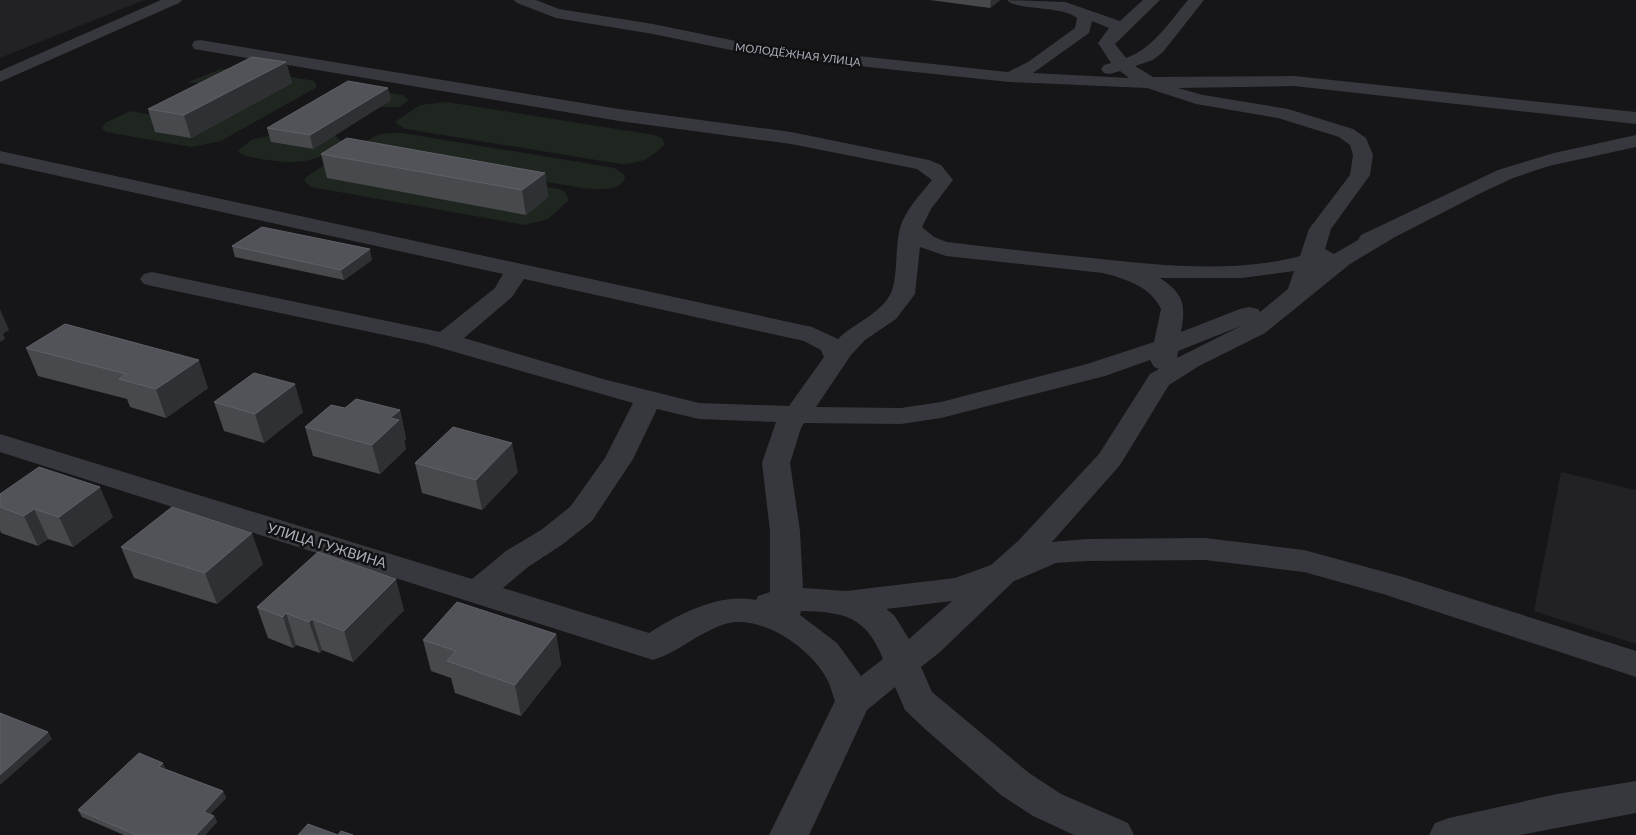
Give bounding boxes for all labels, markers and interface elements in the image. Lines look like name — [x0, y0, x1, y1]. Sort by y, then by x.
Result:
street label: МОЛОДЁЖНАЯ УЛИЦА — [735, 40, 862, 68]
street label: УЛИЦА ГУЖВИНА — [265, 519, 389, 571]

